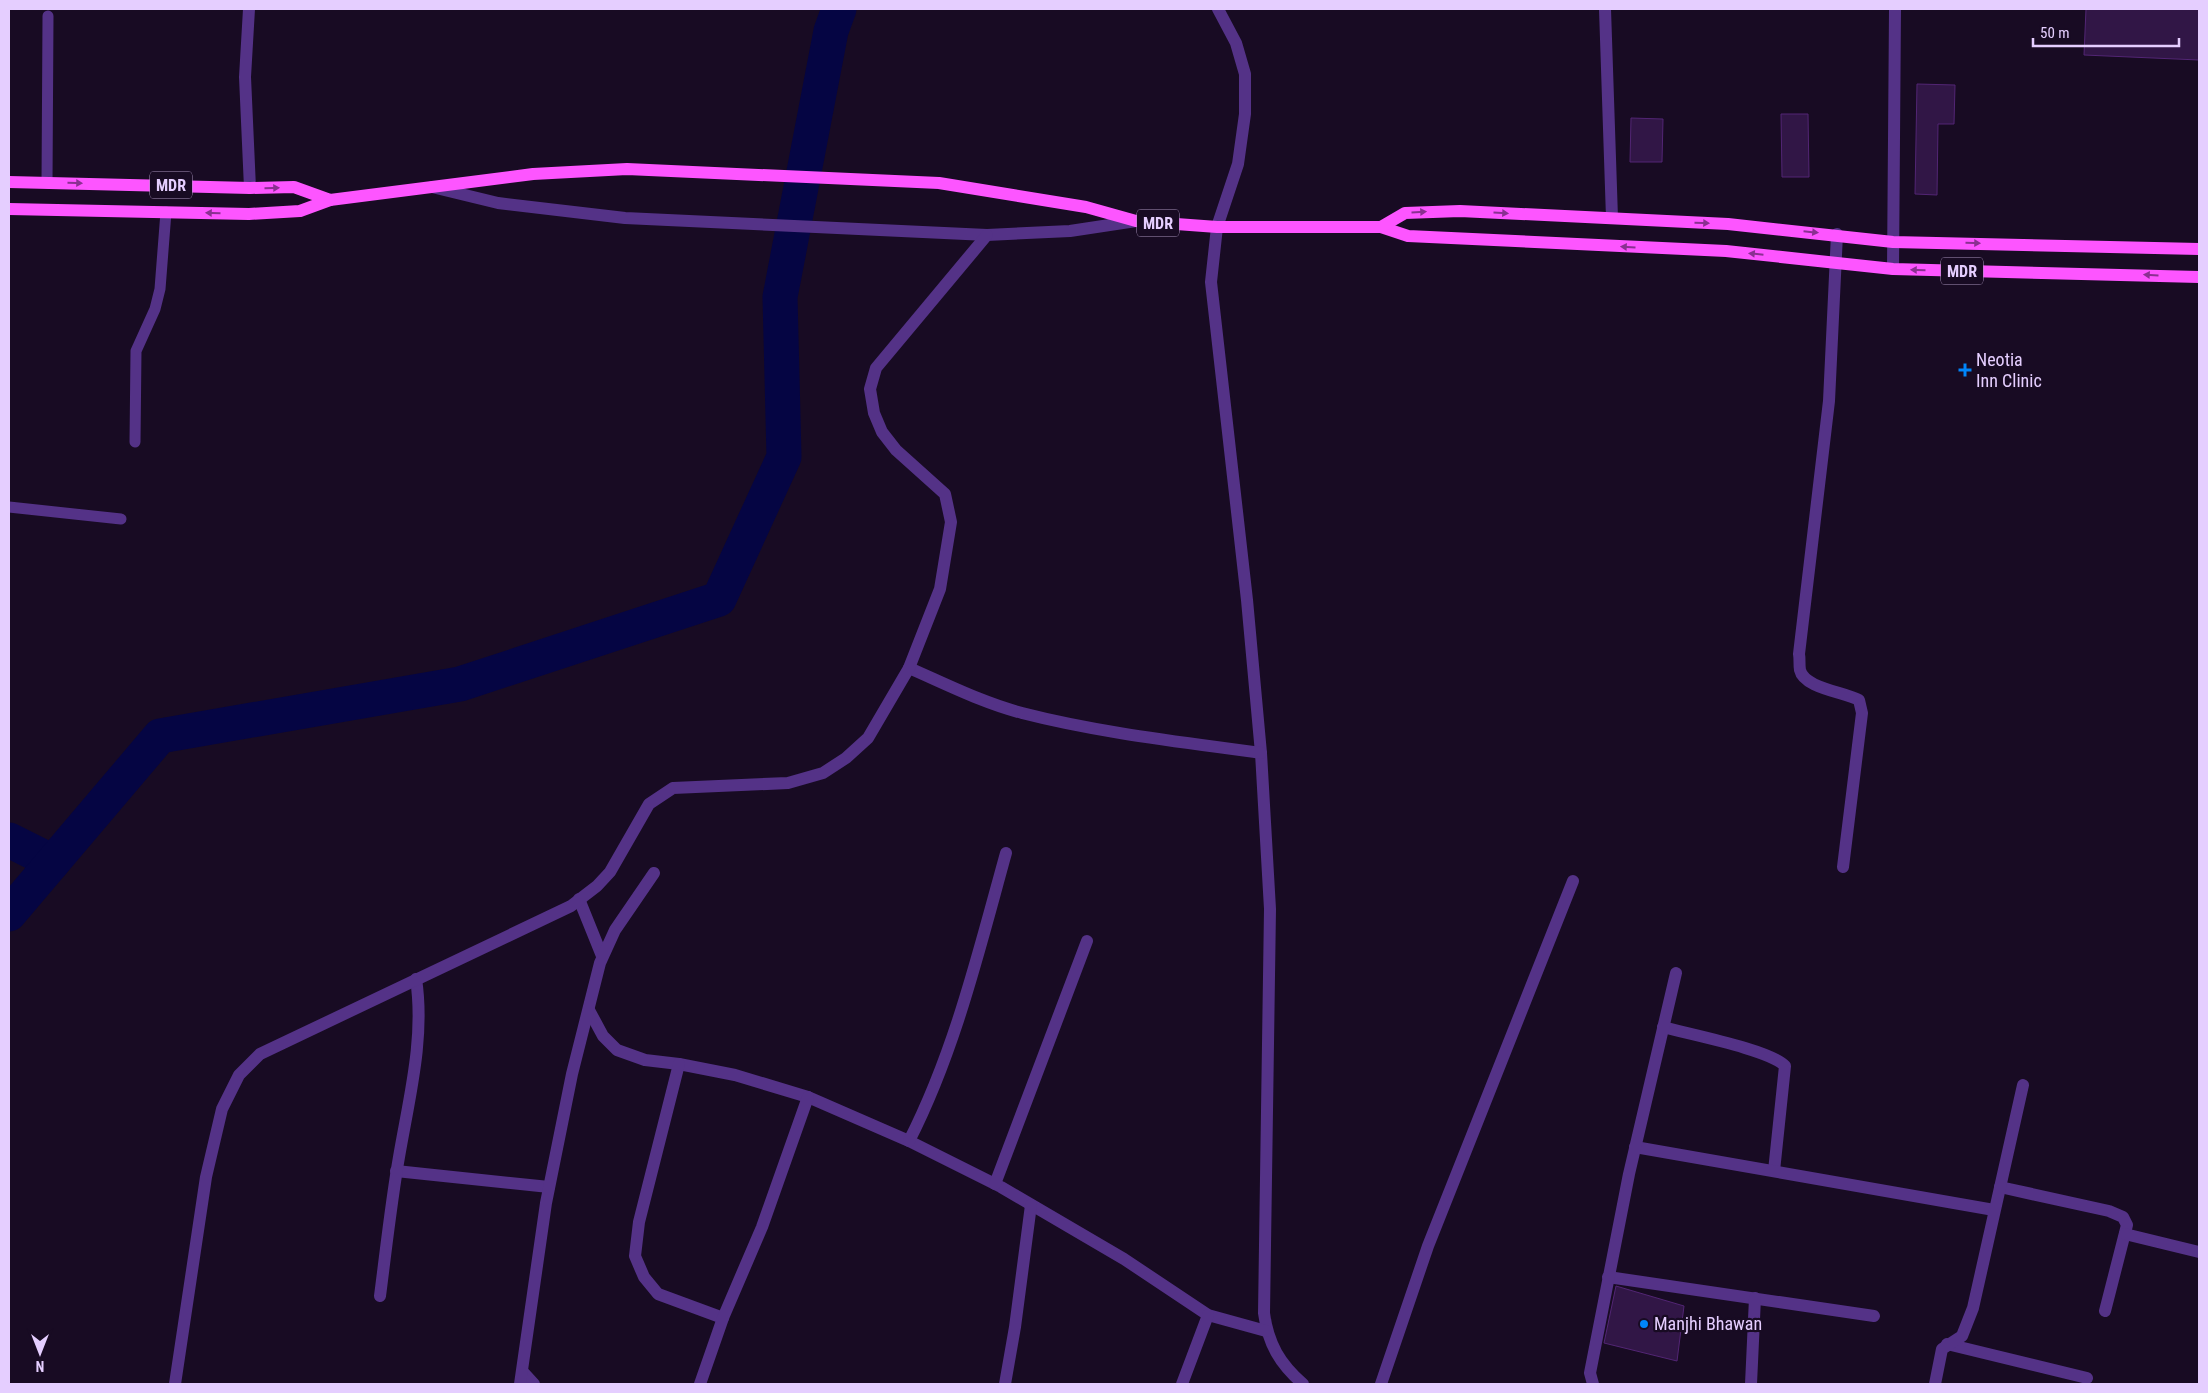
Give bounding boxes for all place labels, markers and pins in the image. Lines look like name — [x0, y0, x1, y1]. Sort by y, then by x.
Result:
place label: Neotia Inn Clinic — [1976, 349, 2042, 391]
marker: Neotia Inn Clinic — [1958, 363, 1972, 377]
place label: Manjhi Bhawan — [1654, 1313, 1762, 1334]
marker: Manjhi Bhawan — [1638, 1318, 1650, 1330]

